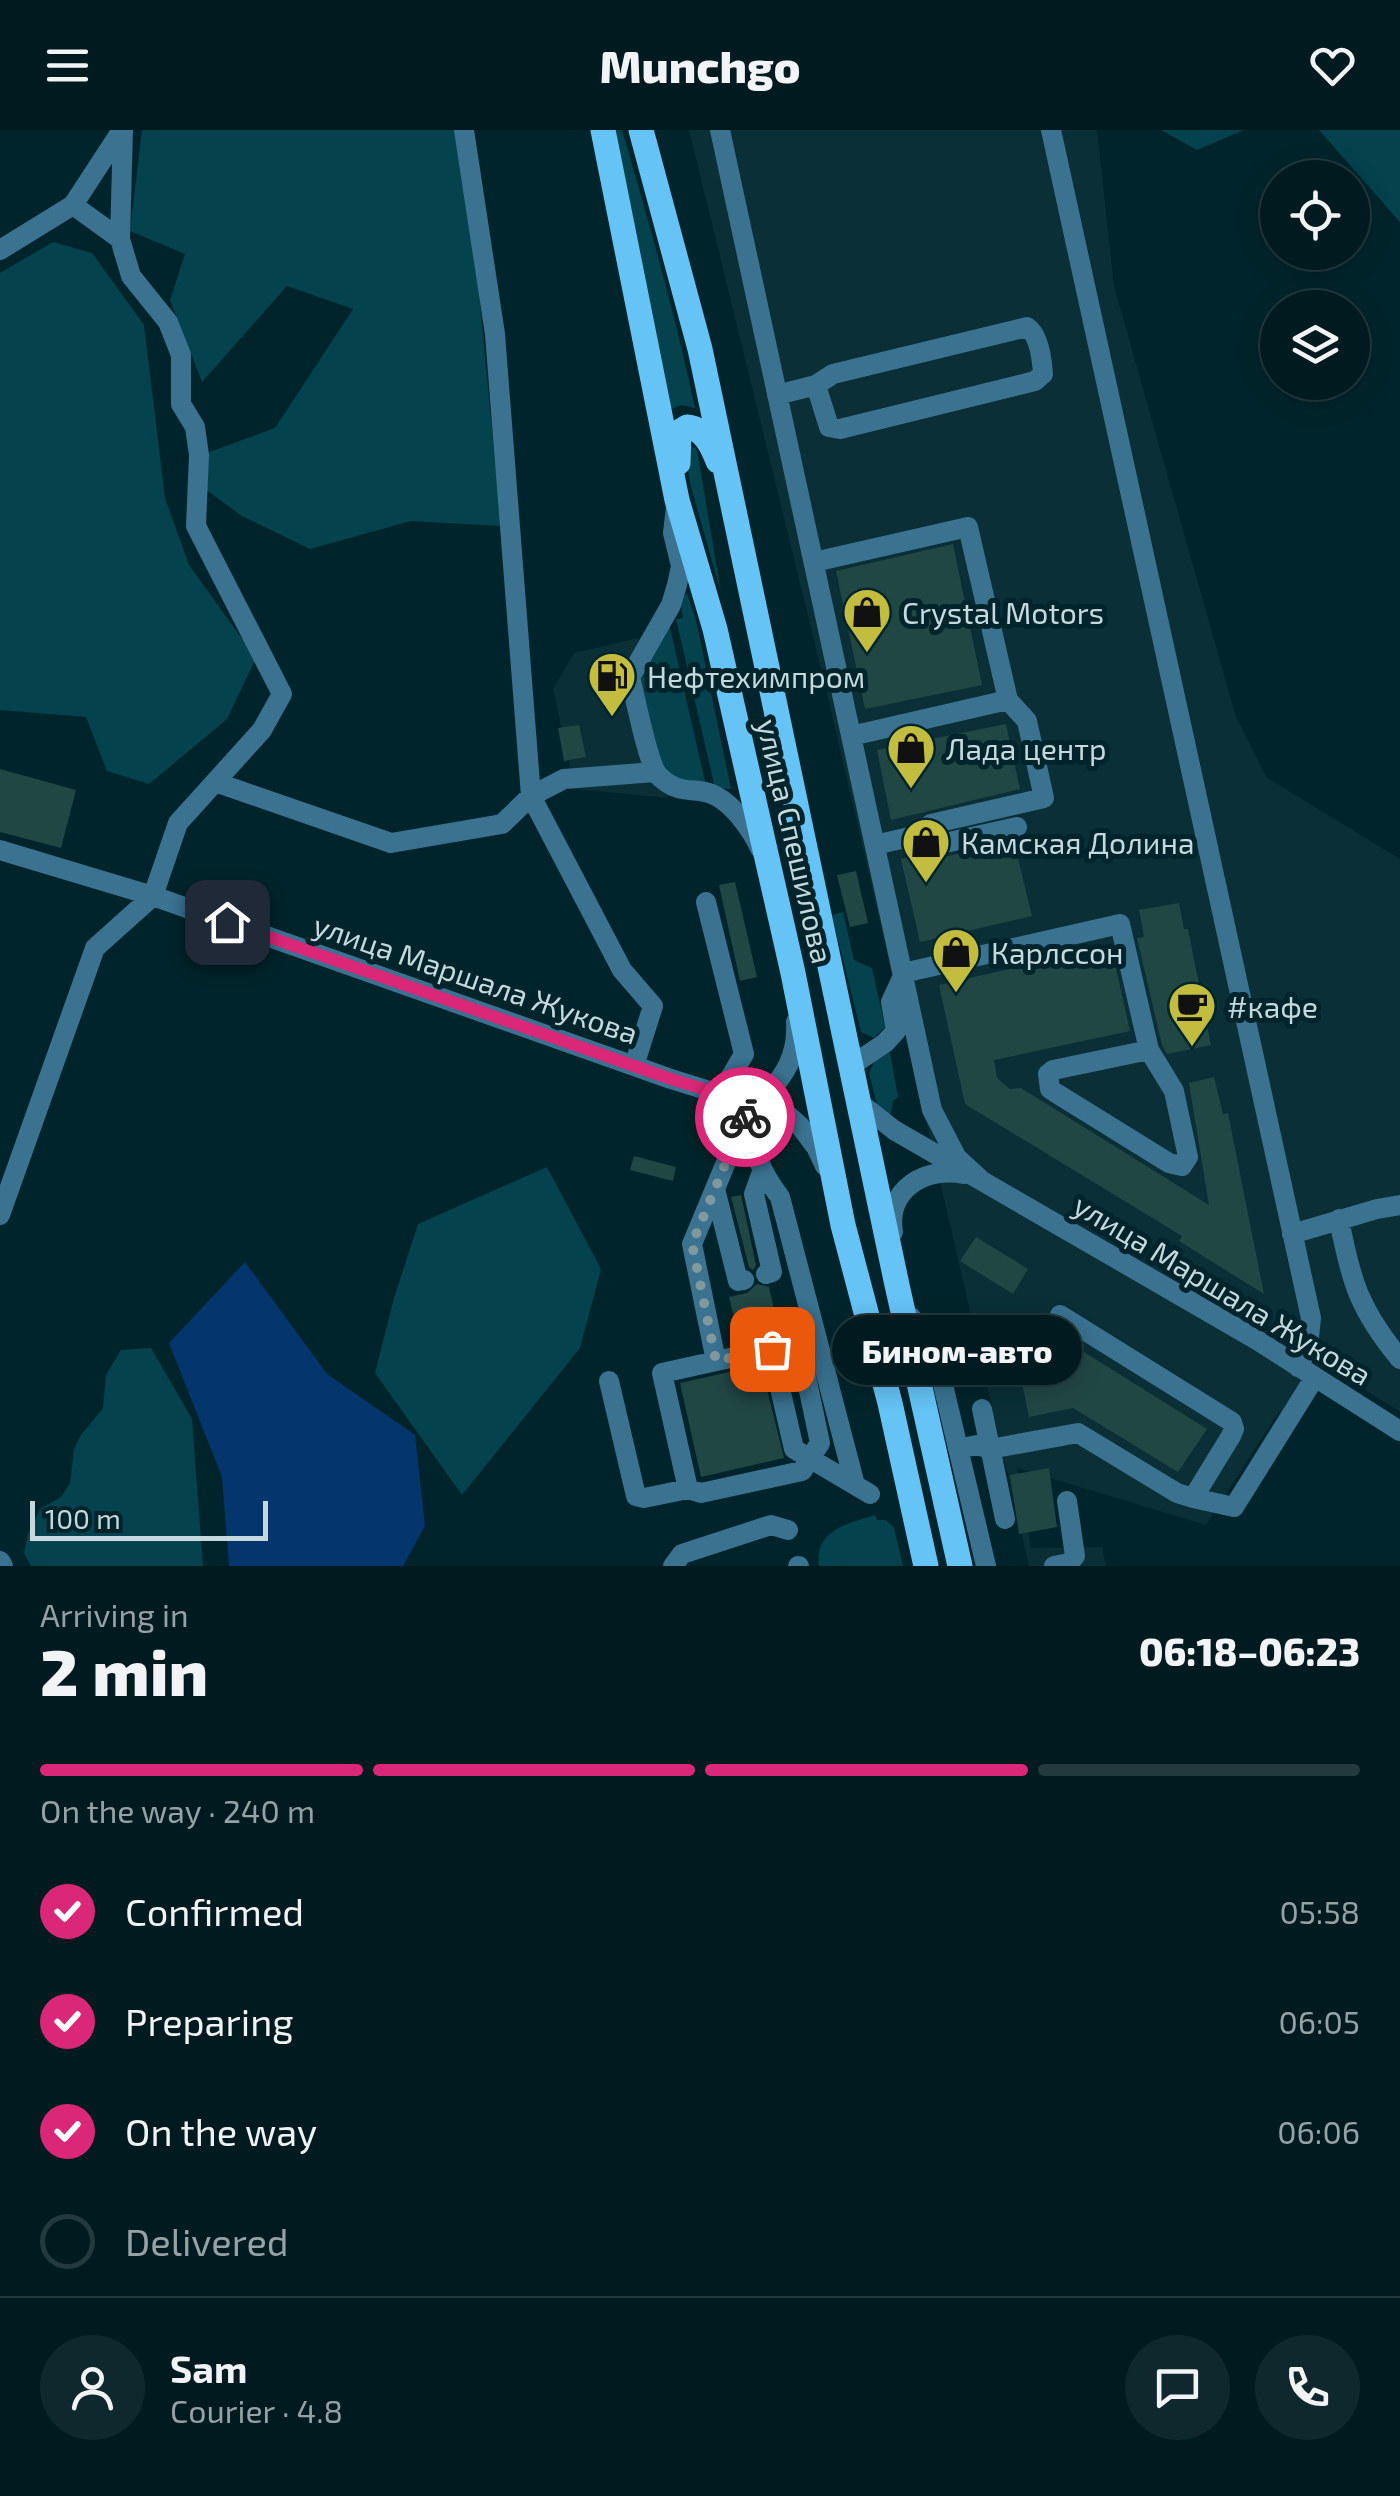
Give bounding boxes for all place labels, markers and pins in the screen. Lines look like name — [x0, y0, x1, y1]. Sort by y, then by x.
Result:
shop icon: Crystal Motors — [841, 586, 893, 654]
place label: Crystal Motors — [902, 594, 1104, 630]
fuel station icon: Нефтехимпром — [586, 650, 638, 718]
place label: Нефтехимпром — [647, 658, 865, 694]
shop icon: Лада центр — [885, 722, 937, 790]
place label: Лада центр — [946, 730, 1107, 766]
shop icon: Камская Долина — [900, 816, 952, 884]
place label: Камская Долина — [961, 824, 1194, 860]
pin — [185, 880, 270, 965]
shop icon: Карлссон — [930, 926, 982, 994]
place label: Карлссон — [991, 934, 1124, 970]
cafe icon: #кафе — [1166, 980, 1218, 1048]
place label: #кафе — [1227, 988, 1318, 1024]
pin — [730, 1307, 815, 1392]
callout: Бином-авто — [832, 1314, 1082, 1384]

